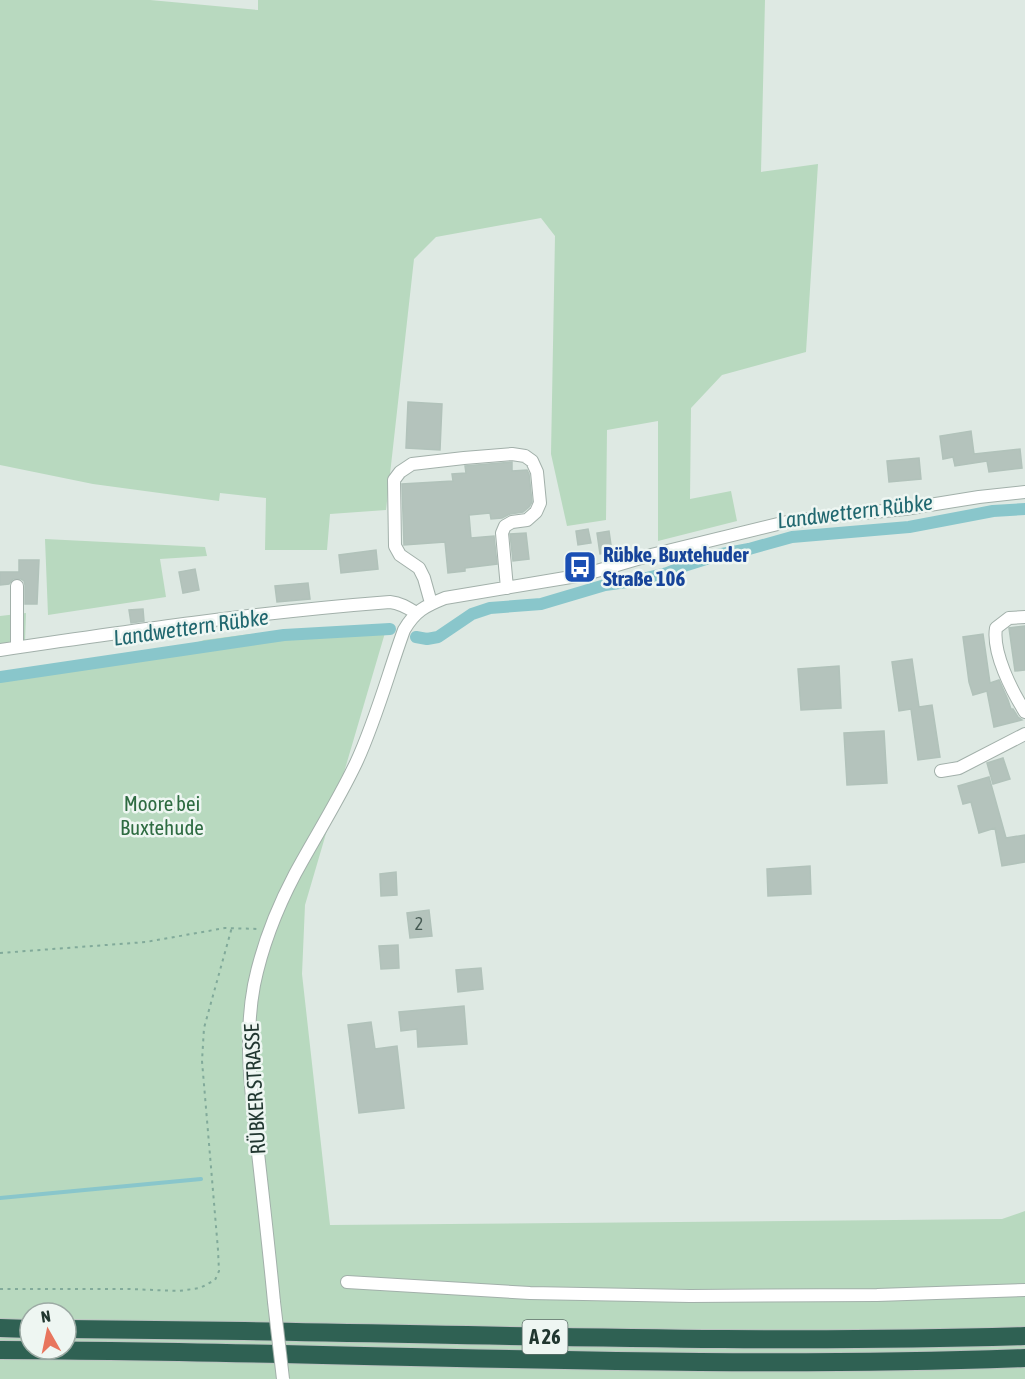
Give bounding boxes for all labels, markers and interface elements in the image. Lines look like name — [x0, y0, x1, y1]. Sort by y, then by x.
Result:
water label: Landwettern Rübke — [776, 489, 934, 533]
place label: Rübke, Buxtehuder Straße 106 — [603, 542, 749, 590]
bus stop icon: Rübke, Buxtehuder Straße 106 — [562, 549, 598, 585]
water label: Landwettern Rübke — [112, 603, 270, 651]
park label: Moore bei Buxtehude — [120, 791, 204, 839]
house number: 2 — [415, 913, 423, 934]
street label: RÜBKER STRASSE — [239, 1023, 269, 1155]
north arrow — [18, 1301, 78, 1361]
text: N — [40, 1307, 52, 1326]
road number: A 26 — [522, 1320, 568, 1354]

